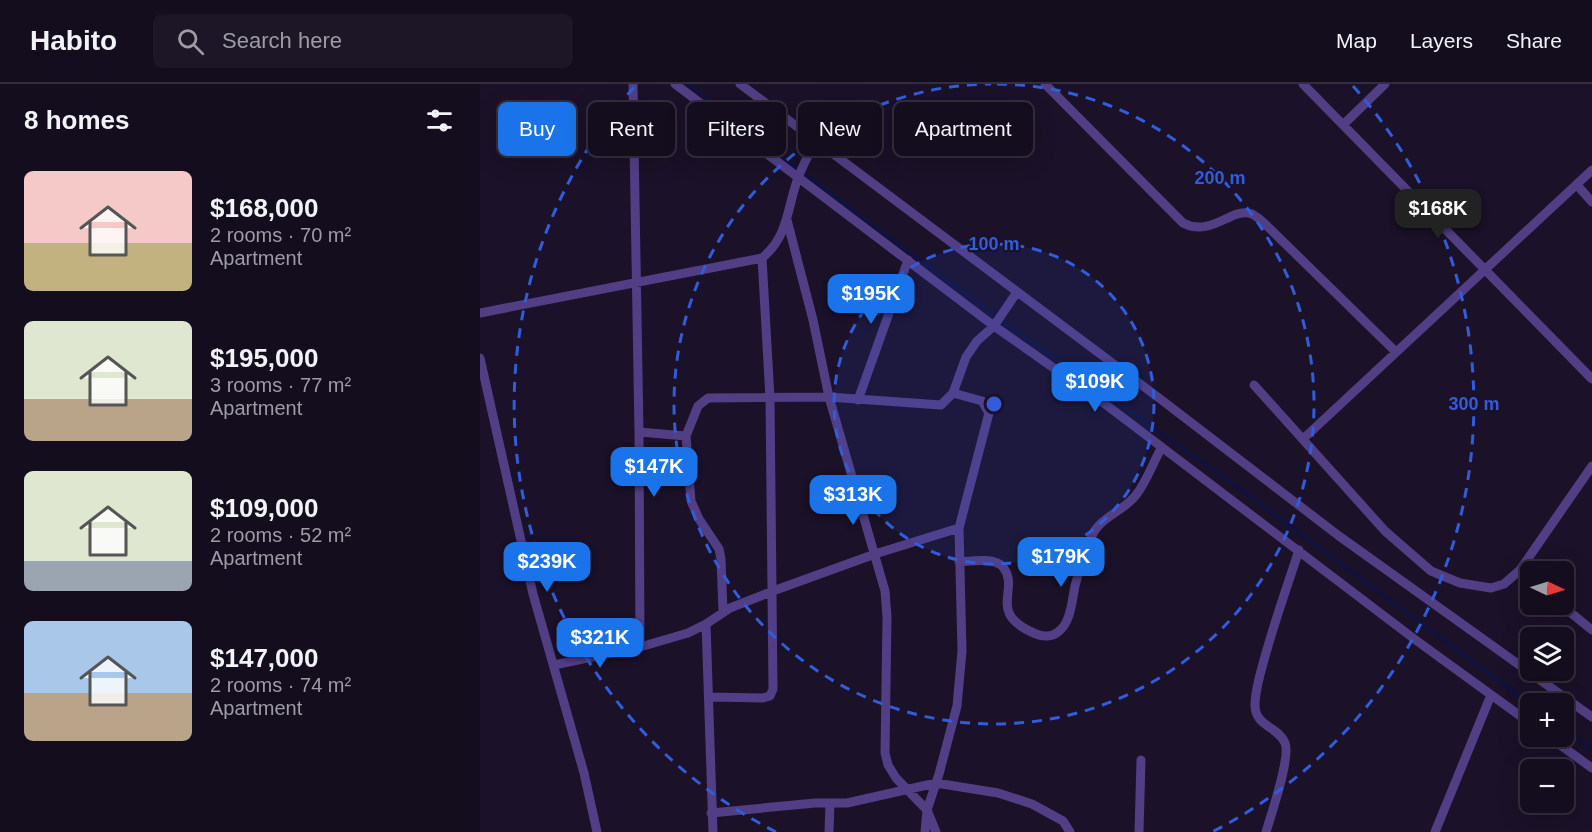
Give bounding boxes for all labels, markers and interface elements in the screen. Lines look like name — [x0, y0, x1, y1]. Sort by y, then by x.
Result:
search box — [153, 14, 573, 68]
text: Habito — [30, 25, 117, 56]
icon: search — [174, 25, 207, 58]
text: Search here — [222, 28, 342, 53]
text: Map — [1336, 29, 1377, 52]
text: Layers — [1410, 29, 1473, 52]
text: Share — [1506, 29, 1562, 52]
chip: Buy — [498, 102, 576, 156]
chip: Rent — [588, 102, 675, 156]
chip: Filters — [687, 102, 786, 156]
chip: New — [798, 102, 882, 156]
chip: Apartment — [894, 102, 1033, 156]
icon: filters — [423, 104, 456, 137]
text: 8 homes — [24, 105, 130, 135]
text: 200 m — [1194, 168, 1246, 188]
pin: $168K — [1396, 189, 1480, 240]
text: $168,000 — [210, 193, 318, 223]
icon: home — [72, 195, 144, 267]
text: $168K — [1409, 197, 1467, 219]
text: 2 rooms · 70 m² — [210, 224, 351, 246]
text: 100 m — [968, 234, 1020, 254]
text: Apartment — [210, 247, 302, 269]
pin: $195K — [829, 274, 913, 325]
text: $195K — [842, 282, 900, 304]
text: $195,000 — [210, 343, 318, 373]
icon: home — [72, 345, 144, 417]
pin: $109K — [1053, 362, 1137, 413]
text: $109K — [1066, 370, 1124, 392]
text: 3 rooms · 77 m² — [210, 374, 351, 396]
centre of rings — [984, 394, 1004, 414]
text: 300 m — [1448, 394, 1500, 414]
text: Apartment — [210, 397, 302, 419]
pin: $147K — [612, 447, 696, 498]
text: $147K — [625, 455, 683, 477]
pin: $313K — [811, 475, 895, 526]
text: $313K — [824, 483, 882, 505]
text: $109,000 — [210, 493, 318, 523]
icon: home — [72, 495, 144, 567]
text: 2 rooms · 52 m² — [210, 524, 351, 546]
pin: $179K — [1019, 537, 1103, 588]
pin: $239K — [505, 542, 589, 593]
text: $179K — [1032, 545, 1090, 567]
text: Apartment — [210, 547, 302, 569]
text: $239K — [518, 550, 576, 572]
north arrow — [1520, 561, 1574, 615]
map controls — [1520, 561, 1574, 813]
pin: $321K — [558, 618, 642, 669]
text: $321K — [571, 626, 629, 648]
button: layers — [1520, 627, 1574, 681]
text: $147,000 — [210, 643, 318, 673]
icon: home — [72, 645, 144, 717]
text: 2 rooms · 74 m² — [210, 674, 351, 696]
button: + — [1520, 693, 1574, 747]
text: Apartment — [210, 697, 302, 719]
button: − — [1520, 759, 1574, 813]

